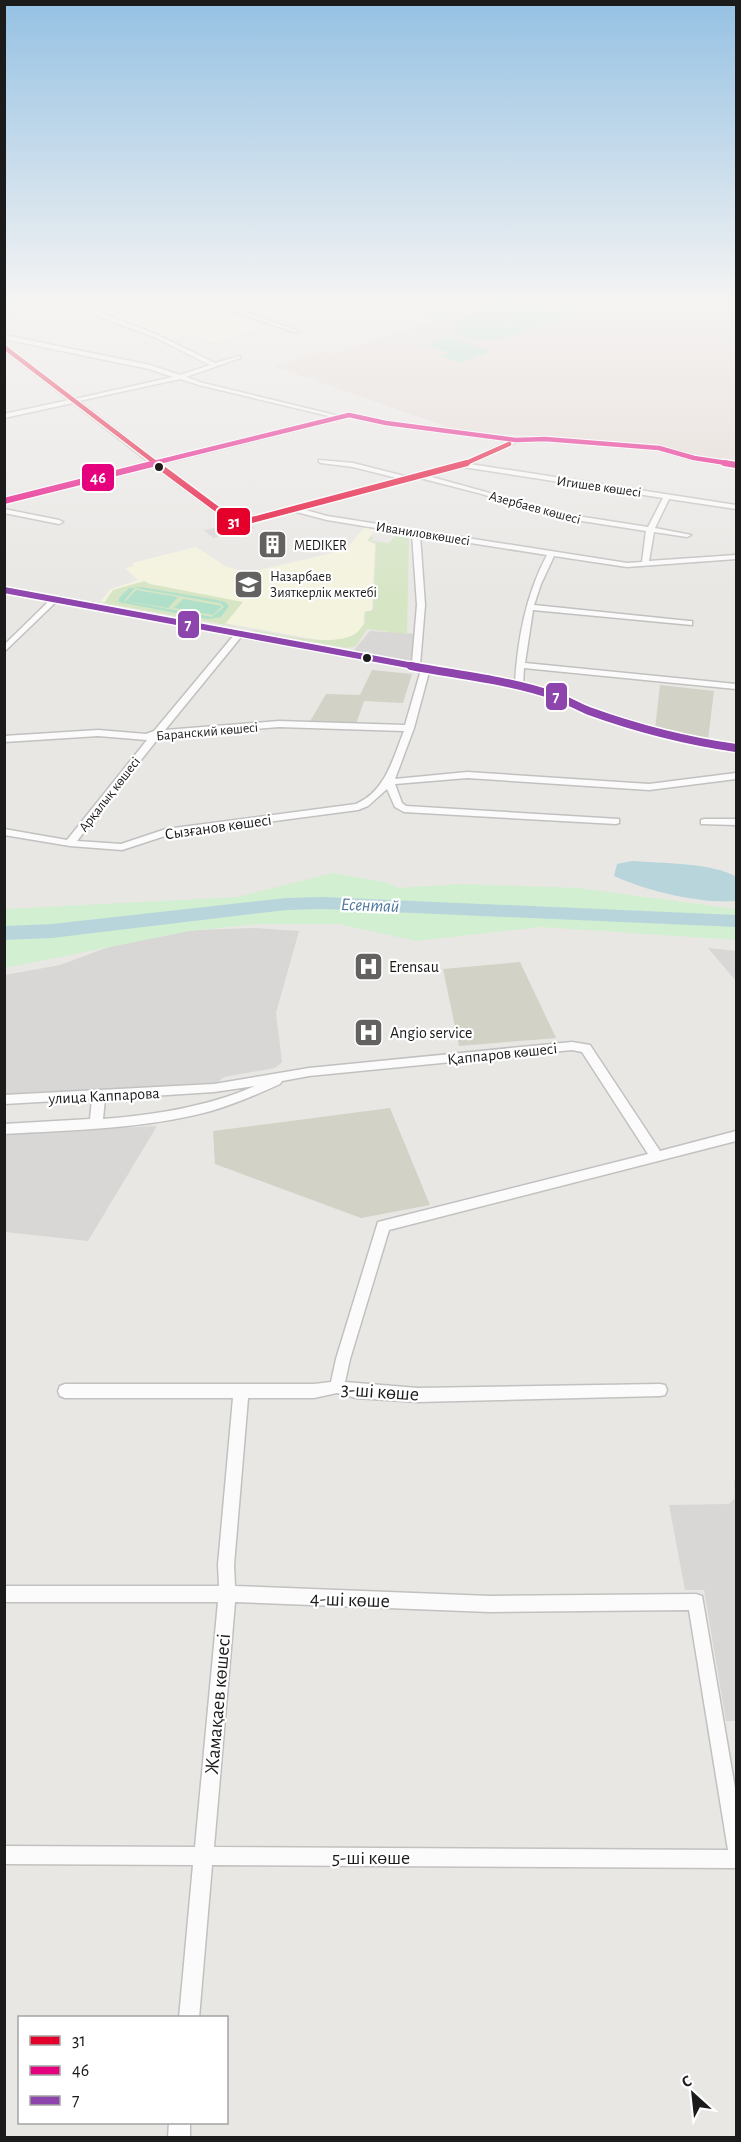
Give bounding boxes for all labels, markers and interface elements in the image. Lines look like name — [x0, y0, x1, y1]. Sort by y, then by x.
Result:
unlabelled marker — [153, 461, 165, 473]
line badge: 46 — [81, 463, 115, 492]
text: 46 — [90, 470, 106, 486]
street label: Игишев көшесі — [556, 474, 642, 500]
street label: Азербаев көшесі — [487, 489, 582, 527]
line badge: 31 — [216, 507, 251, 536]
text: 31 — [228, 514, 240, 530]
street label: Иваниловкөшесі — [375, 520, 471, 548]
building icon: MEDIKER — [257, 529, 289, 561]
place label: MEDIKER — [294, 539, 347, 553]
school or university icon: Назарбаев Зияткерлік мектебі — [233, 568, 265, 600]
place label: Назарбаев Зияткерлік мектебі — [270, 570, 377, 600]
line badge: 7 — [177, 610, 200, 639]
text: 7 — [185, 617, 192, 633]
unlabelled marker — [361, 652, 373, 664]
line badge: 7 — [545, 682, 568, 711]
text: 7 — [553, 689, 560, 705]
street label: Баранский көшесі — [155, 721, 259, 743]
street label: Арқалық көшесі — [76, 755, 143, 835]
street label: Сызғанов көшесі — [164, 812, 272, 842]
water label: Есентай — [341, 896, 399, 916]
hospital icon: Erensau — [352, 950, 384, 982]
place label: Erensau — [389, 959, 439, 975]
hospital icon: Angio service — [353, 1016, 385, 1048]
place label: Angio service — [390, 1025, 472, 1041]
street label: Қаппаров көшесі — [446, 1040, 558, 1068]
street label: улица Каппарова — [47, 1085, 160, 1108]
street label: 3-ші көше — [340, 1379, 420, 1405]
street label: 4-ші көше — [310, 1589, 390, 1611]
street label: Жамақаев көшесі — [202, 1633, 234, 1775]
street label: 5-ші көше — [332, 1848, 410, 1868]
legend — [18, 2016, 228, 2124]
text: 31 — [72, 2032, 86, 2050]
text: 46 — [72, 2062, 89, 2080]
north arrow — [663, 2064, 723, 2124]
text: С — [679, 2072, 694, 2091]
text: 7 — [72, 2092, 80, 2110]

